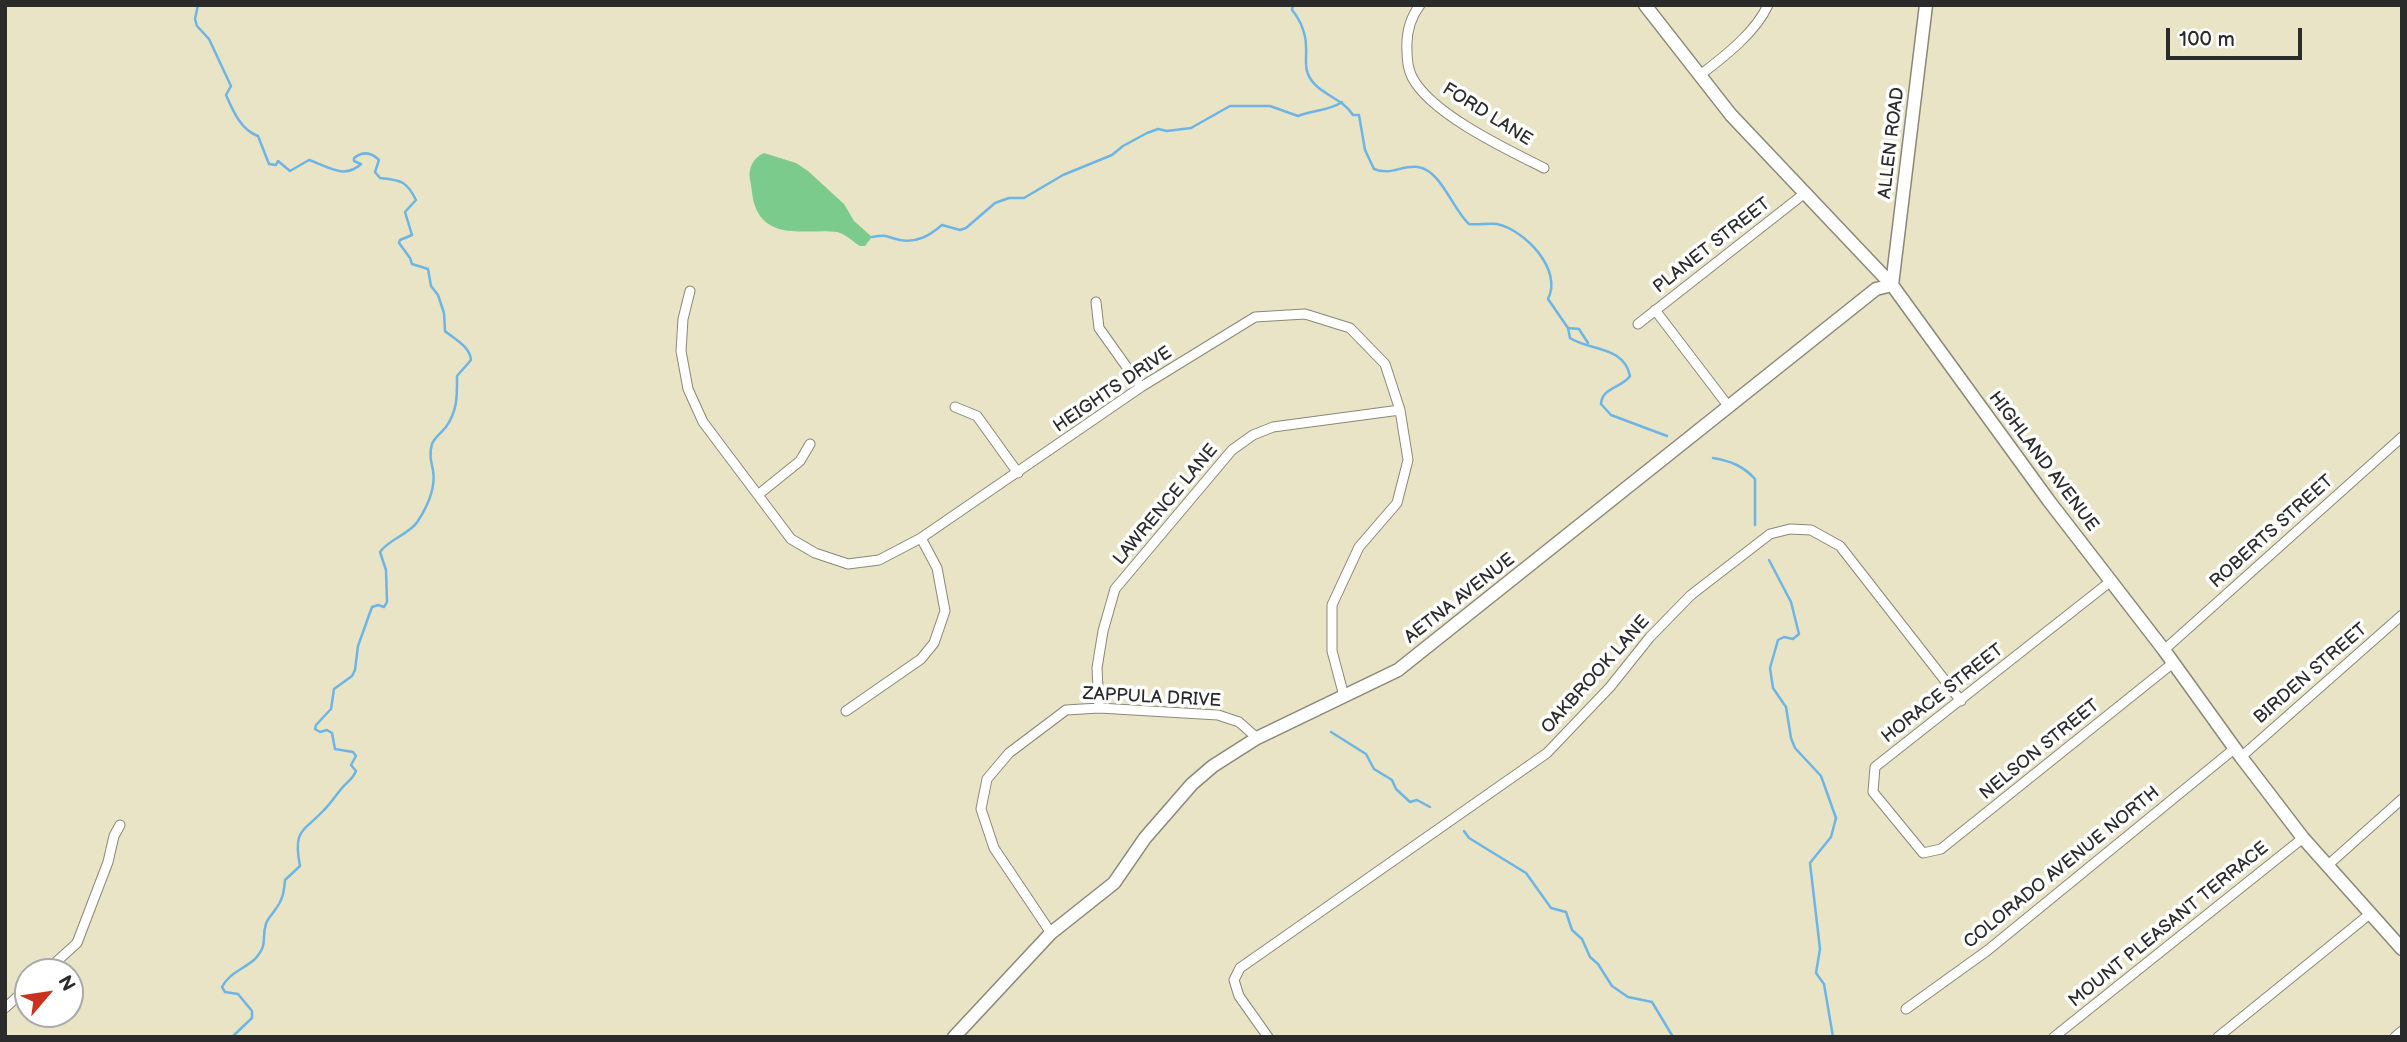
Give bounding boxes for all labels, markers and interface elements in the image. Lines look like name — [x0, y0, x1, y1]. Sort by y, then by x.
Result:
scale bar — [2169, 14, 2306, 58]
text: 100 m — [2179, 27, 2235, 52]
street label: FORD LANE — [1438, 79, 1536, 151]
street label: ALLEN ROAD — [1874, 86, 1910, 200]
street label: PLANET STREET — [1649, 194, 1775, 298]
street label: HEIGHTS DRIVE — [1050, 342, 1176, 438]
street label: HIGHLAND AVENUE — [1983, 388, 2103, 536]
street label: LAWRENCE LANE — [1109, 440, 1223, 570]
street label: ROBERTS STREET — [2206, 471, 2338, 593]
street label: AETNA AVENUE — [1401, 549, 1519, 649]
street label: OAKBROOK LANE — [1537, 612, 1655, 738]
street label: BIRDEN STREET — [2250, 619, 2372, 729]
street label: HORACE STREET — [1878, 640, 2008, 748]
street label: ZAPPULA DRIVE — [1082, 684, 1222, 712]
street label: NELSON STREET — [1976, 695, 2104, 805]
street label: COLORADO AVENUE NORTH — [1960, 782, 2164, 954]
street label: MOUNT PLEASANT TERRACE — [2065, 838, 2273, 1012]
north arrow — [14, 958, 84, 1028]
text: N — [53, 972, 80, 995]

